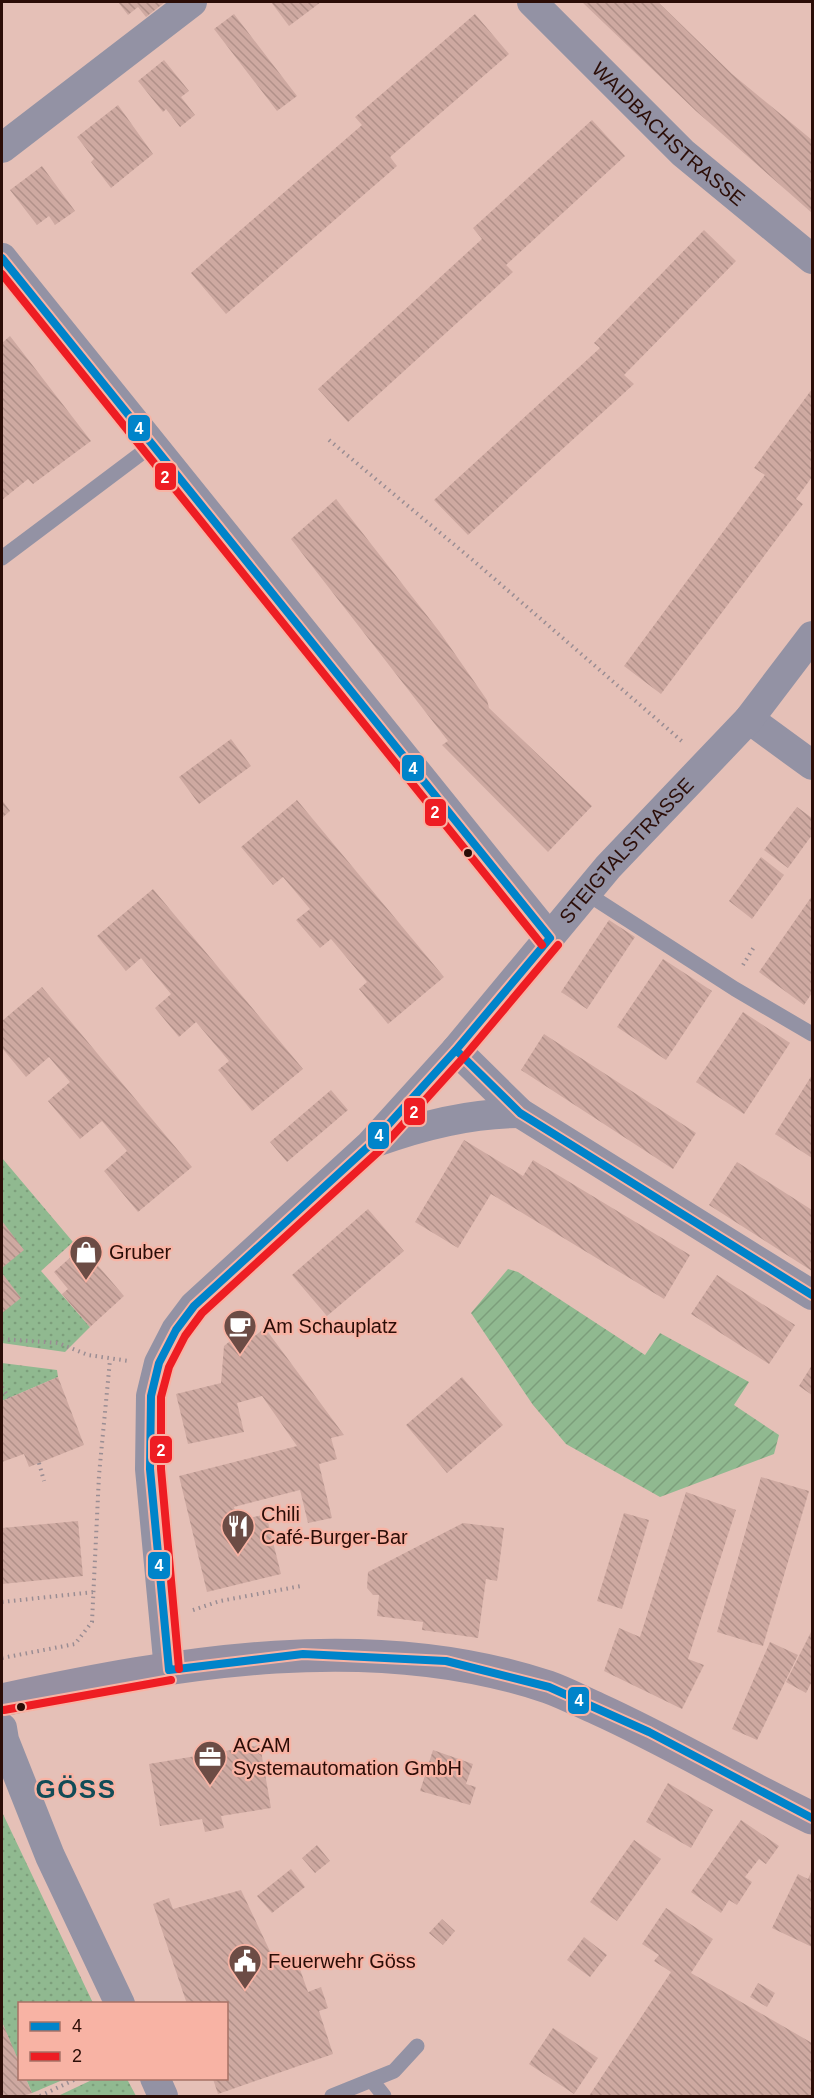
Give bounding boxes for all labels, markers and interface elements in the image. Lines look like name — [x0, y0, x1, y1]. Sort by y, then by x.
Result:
street label: WAIDBACHSTRASSE — [588, 58, 749, 210]
line badge: 4 — [127, 414, 151, 442]
text: 4 — [135, 420, 144, 437]
line badge: 2 — [154, 462, 177, 491]
text: 2 — [161, 469, 170, 486]
line badge: 4 — [401, 754, 425, 782]
text: 4 — [409, 760, 418, 777]
street label: STEIGTALSTRASSE — [555, 773, 698, 928]
line badge: 2 — [424, 798, 447, 827]
text: 2 — [431, 804, 440, 821]
unlabelled marker — [462, 847, 474, 859]
line badge: 2 — [403, 1097, 426, 1126]
text: 2 — [410, 1104, 419, 1121]
line badge: 4 — [367, 1121, 390, 1150]
text: 4 — [375, 1127, 384, 1144]
shop icon: Gruber — [68, 1234, 104, 1281]
place label: Gruber — [109, 1241, 172, 1263]
cafe icon: Am Schauplatz — [222, 1308, 258, 1355]
place label: Am Schauplatz — [263, 1315, 398, 1337]
line badge: 2 — [149, 1435, 173, 1464]
text: 2 — [157, 1442, 166, 1459]
place label: Chili Café-Burger-Bar — [261, 1503, 408, 1548]
restaurant icon: Chili Café-Burger-Bar — [220, 1508, 256, 1555]
line badge: 4 — [147, 1551, 171, 1580]
text: 4 — [155, 1557, 164, 1574]
line badge: 4 — [567, 1686, 590, 1715]
text: 4 — [575, 1692, 584, 1709]
unlabelled marker — [15, 1701, 27, 1713]
place label: ACAM Systemautomation GmbH — [233, 1734, 462, 1779]
office icon: ACAM Systemautomation GmbH — [192, 1739, 228, 1786]
district label: GÖSS — [35, 1774, 117, 1804]
public building icon: Feuerwehr Göss — [227, 1943, 263, 1990]
place label: Feuerwehr Göss — [268, 1950, 416, 1972]
legend — [18, 2002, 228, 2080]
text: 4 — [72, 2016, 82, 2036]
text: 2 — [72, 2046, 82, 2066]

